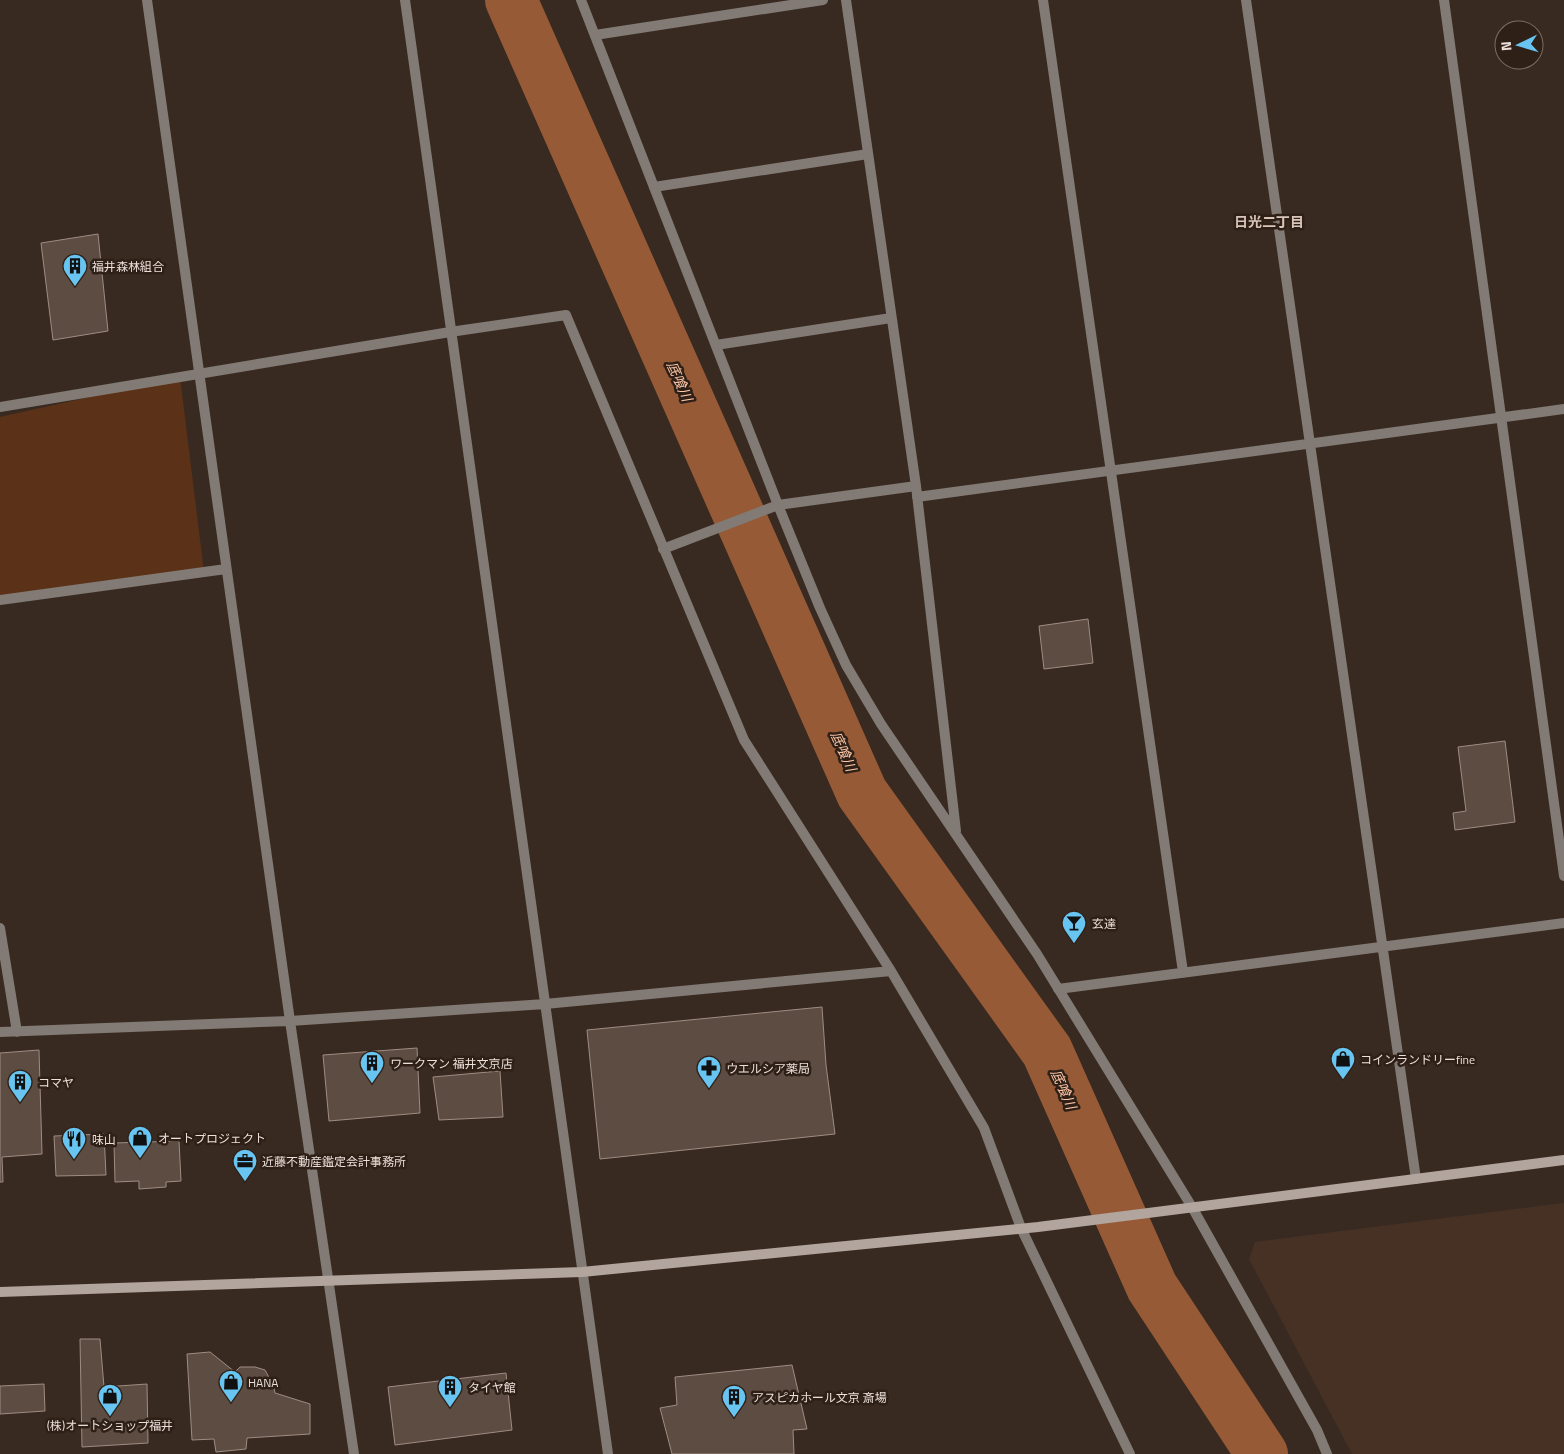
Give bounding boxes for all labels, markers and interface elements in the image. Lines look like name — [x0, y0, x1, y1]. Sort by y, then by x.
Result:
north arrow — [1494, 20, 1544, 70]
text: N — [1495, 40, 1516, 52]
district label: 日光二丁目 — [1234, 211, 1304, 232]
building icon: 福井森林組合 — [62, 253, 88, 287]
place label: 福井森林組合 — [92, 257, 164, 276]
water label: 底喰川 — [662, 358, 699, 406]
water label: 底喰川 — [826, 728, 863, 776]
bar icon: 玄達 — [1061, 910, 1087, 944]
place label: 玄達 — [1092, 914, 1116, 933]
shop icon: コインランドリーfine — [1330, 1046, 1356, 1080]
building icon: ワークマン 福井文京店 — [359, 1050, 385, 1084]
place label: コインランドリーfine — [1360, 1050, 1475, 1069]
place label: ワークマン 福井文京店 — [390, 1054, 513, 1073]
pharmacy icon: ウエルシア薬局 — [696, 1055, 722, 1089]
place label: ウエルシア薬局 — [726, 1059, 810, 1078]
water label: 底喰川 — [1046, 1066, 1083, 1114]
building icon: コマヤ — [7, 1069, 33, 1103]
place label: コマヤ — [38, 1073, 74, 1092]
shop icon: オートプロジェクト — [127, 1125, 153, 1159]
restaurant icon: 味山 — [61, 1126, 87, 1160]
place label: オートプロジェクト — [158, 1129, 266, 1148]
place label: 味山 — [92, 1130, 116, 1149]
office icon: 近藤不動産鑑定会計事務所 — [232, 1148, 258, 1182]
place label: 近藤不動産鑑定会計事務所 — [262, 1152, 406, 1171]
shop icon: HANA — [218, 1369, 244, 1403]
place label: HANA — [248, 1373, 279, 1392]
building icon: タイヤ館 — [437, 1374, 463, 1408]
place label: タイヤ館 — [468, 1378, 516, 1397]
shop icon: (株)オートショップ福井 — [97, 1383, 123, 1417]
building icon: アスピカホール文京 斎場 — [721, 1384, 747, 1418]
place label: アスピカホール文京 斎場 — [752, 1388, 887, 1407]
place label: (株)オートショップ福井 — [47, 1416, 173, 1435]

